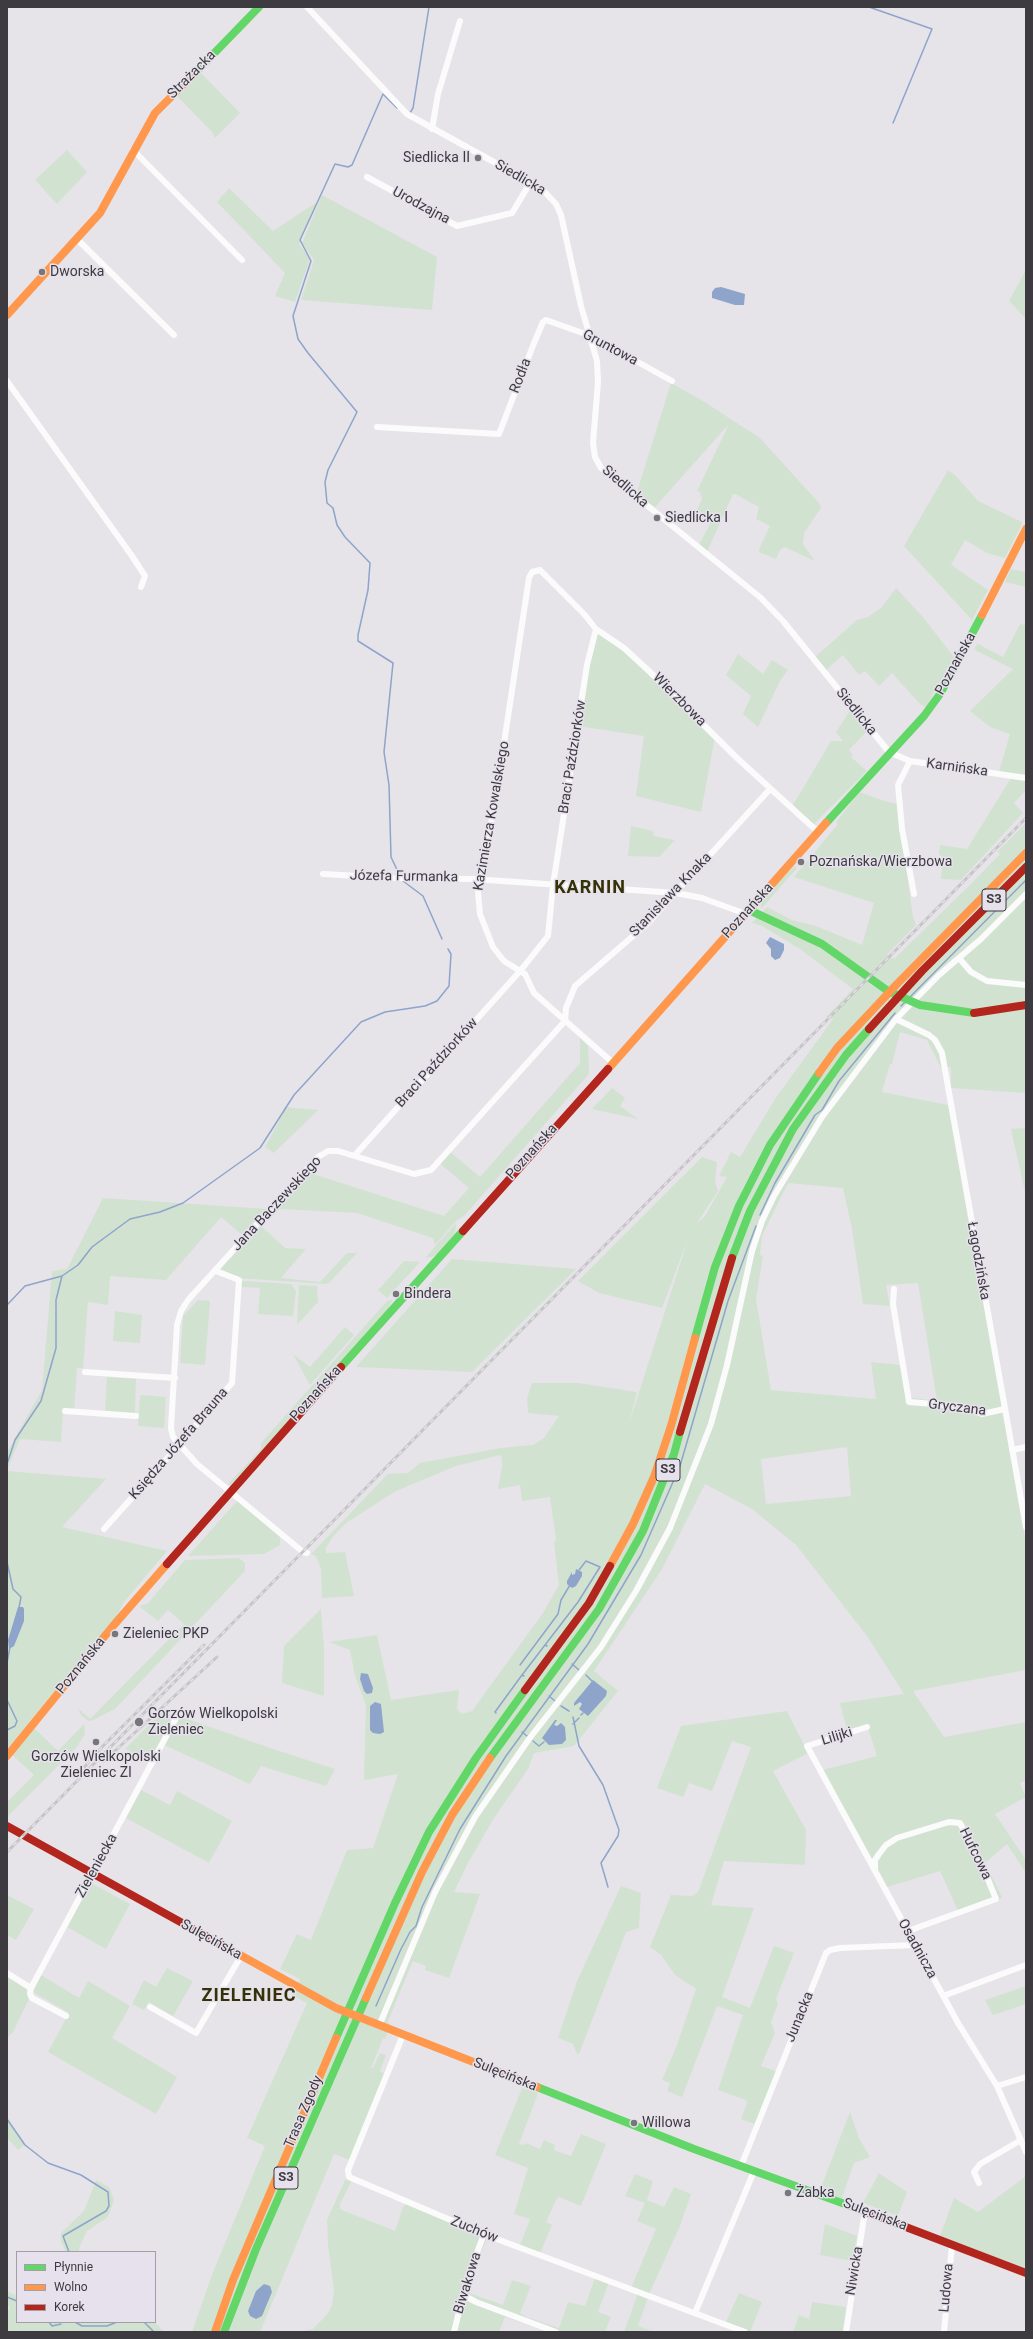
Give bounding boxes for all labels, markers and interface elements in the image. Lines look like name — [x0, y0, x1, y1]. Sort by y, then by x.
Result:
street label: Strażacka — [164, 47, 220, 103]
place label: Siedlicka II — [403, 150, 470, 166]
marker: Siedlicka II — [473, 153, 483, 163]
street label: Siedlicka — [492, 157, 548, 199]
street label: Urodzajna — [389, 184, 453, 228]
place label: Dworska — [50, 264, 104, 280]
marker: Dworska — [37, 267, 47, 277]
street label: Gruntowa — [579, 326, 641, 370]
street label: Rodła — [507, 356, 535, 396]
street label: Siedlicka — [598, 462, 652, 512]
place label: Siedlicka I — [665, 510, 728, 526]
marker: Siedlicka I — [652, 513, 662, 523]
street label: Poznańska — [932, 630, 980, 698]
street label: Wierzbowa — [649, 670, 709, 730]
street label: Siedlicka — [832, 685, 880, 739]
street label: Braci Paździorków — [556, 699, 590, 815]
street label: Kazimierza Kowalskiego — [471, 740, 513, 892]
street label: Karnińska — [925, 755, 989, 781]
street label: Stanisława Knaka — [627, 849, 715, 941]
place label: Poznańska/Wierzbowa — [809, 854, 952, 870]
marker: Poznańska/Wierzbowa — [796, 857, 806, 867]
street label: Józefa Furmanka — [350, 868, 458, 886]
district label: KARNIN — [554, 877, 626, 899]
street label: Poznańska — [719, 880, 777, 942]
road number: S3 — [982, 889, 1006, 911]
street label: Braci Paździorków — [392, 1015, 482, 1111]
street label: Poznańska — [503, 1121, 561, 1183]
street label: Jana Baczewskiego — [229, 1153, 325, 1255]
street label: Łagodzińska — [963, 1221, 993, 1301]
place label: Bindera — [404, 1286, 451, 1302]
marker: Bindera — [391, 1289, 401, 1299]
street label: Poznańska — [287, 1363, 345, 1425]
street label: Księdza Józefa Brauna — [126, 1385, 232, 1503]
street label: Gryczana — [927, 1396, 987, 1420]
road number: S3 — [656, 1459, 680, 1481]
place label: Zieleniec PKP — [123, 1626, 209, 1642]
marker: Zieleniec PKP — [110, 1629, 120, 1639]
street label: Poznańska — [53, 1634, 109, 1698]
place label: Gorzów Wielkopolski Zieleniec — [148, 1706, 278, 1738]
marker: Gorzów Wielkopolski Zieleniec — [133, 1716, 145, 1728]
street label: Lilijki — [819, 1724, 855, 1750]
marker: Gorzów Wielkopolski Zieleniec Zl — [91, 1737, 101, 1747]
place label: Gorzów Wielkopolski Zieleniec Zl — [31, 1749, 161, 1782]
street label: Hufcowa — [955, 1825, 995, 1883]
street label: Zieleniecka — [73, 1831, 121, 1901]
street label: Sulęcińska — [178, 1916, 244, 1964]
street label: Osadnicza — [894, 1916, 940, 1982]
district label: ZIELENIEC — [201, 1985, 297, 2007]
street label: Junacka — [782, 1989, 818, 2045]
street label: Sulęcińska — [471, 2055, 539, 2095]
street label: Trasa Zgody — [281, 2073, 327, 2151]
place label: Willowa — [642, 2115, 691, 2131]
marker: Willowa — [629, 2118, 639, 2128]
road number: S3 — [274, 2167, 298, 2189]
place label: Żabka — [796, 2185, 835, 2201]
marker: Żabka — [783, 2188, 793, 2198]
street label: Sulęcińska — [841, 2195, 909, 2235]
street label: Zuchów — [448, 2213, 500, 2247]
street label: Niwicka — [843, 2245, 867, 2297]
street label: Biwakowa — [451, 2250, 485, 2316]
legend — [16, 2251, 156, 2323]
text: Płynnie — [54, 2260, 93, 2274]
street label: Ludowa — [936, 2263, 958, 2313]
text: Wolno — [54, 2280, 88, 2294]
text: Korek — [54, 2300, 85, 2314]

